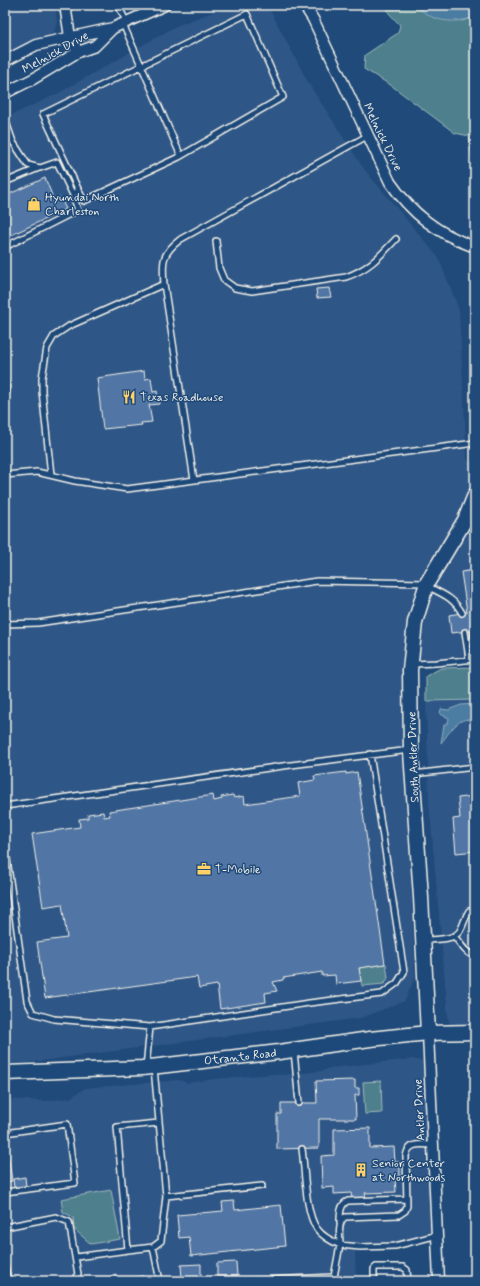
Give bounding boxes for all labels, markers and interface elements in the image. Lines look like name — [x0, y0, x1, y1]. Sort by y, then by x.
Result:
street label: Melnick Drive — [19, 28, 92, 78]
street label: Melnick Drive — [359, 101, 405, 174]
place label: Hyundai North Charleston — [45, 190, 119, 220]
shop icon: Hyundai North Charleston — [26, 196, 42, 212]
restaurant icon: Texas Roadhouse — [121, 389, 137, 405]
place label: Texas Roadhouse — [140, 390, 223, 406]
street label: South Antler Drive — [404, 711, 424, 803]
office icon: T-Mobile — [196, 861, 212, 877]
place label: T-Mobile — [215, 862, 261, 878]
street label: Otranto Road — [203, 1045, 278, 1070]
street label: Antler Drive — [410, 1079, 430, 1141]
place label: Senior Center at Northwoods — [372, 1156, 446, 1186]
building icon: Senior Center at Northwoods — [353, 1162, 369, 1178]

